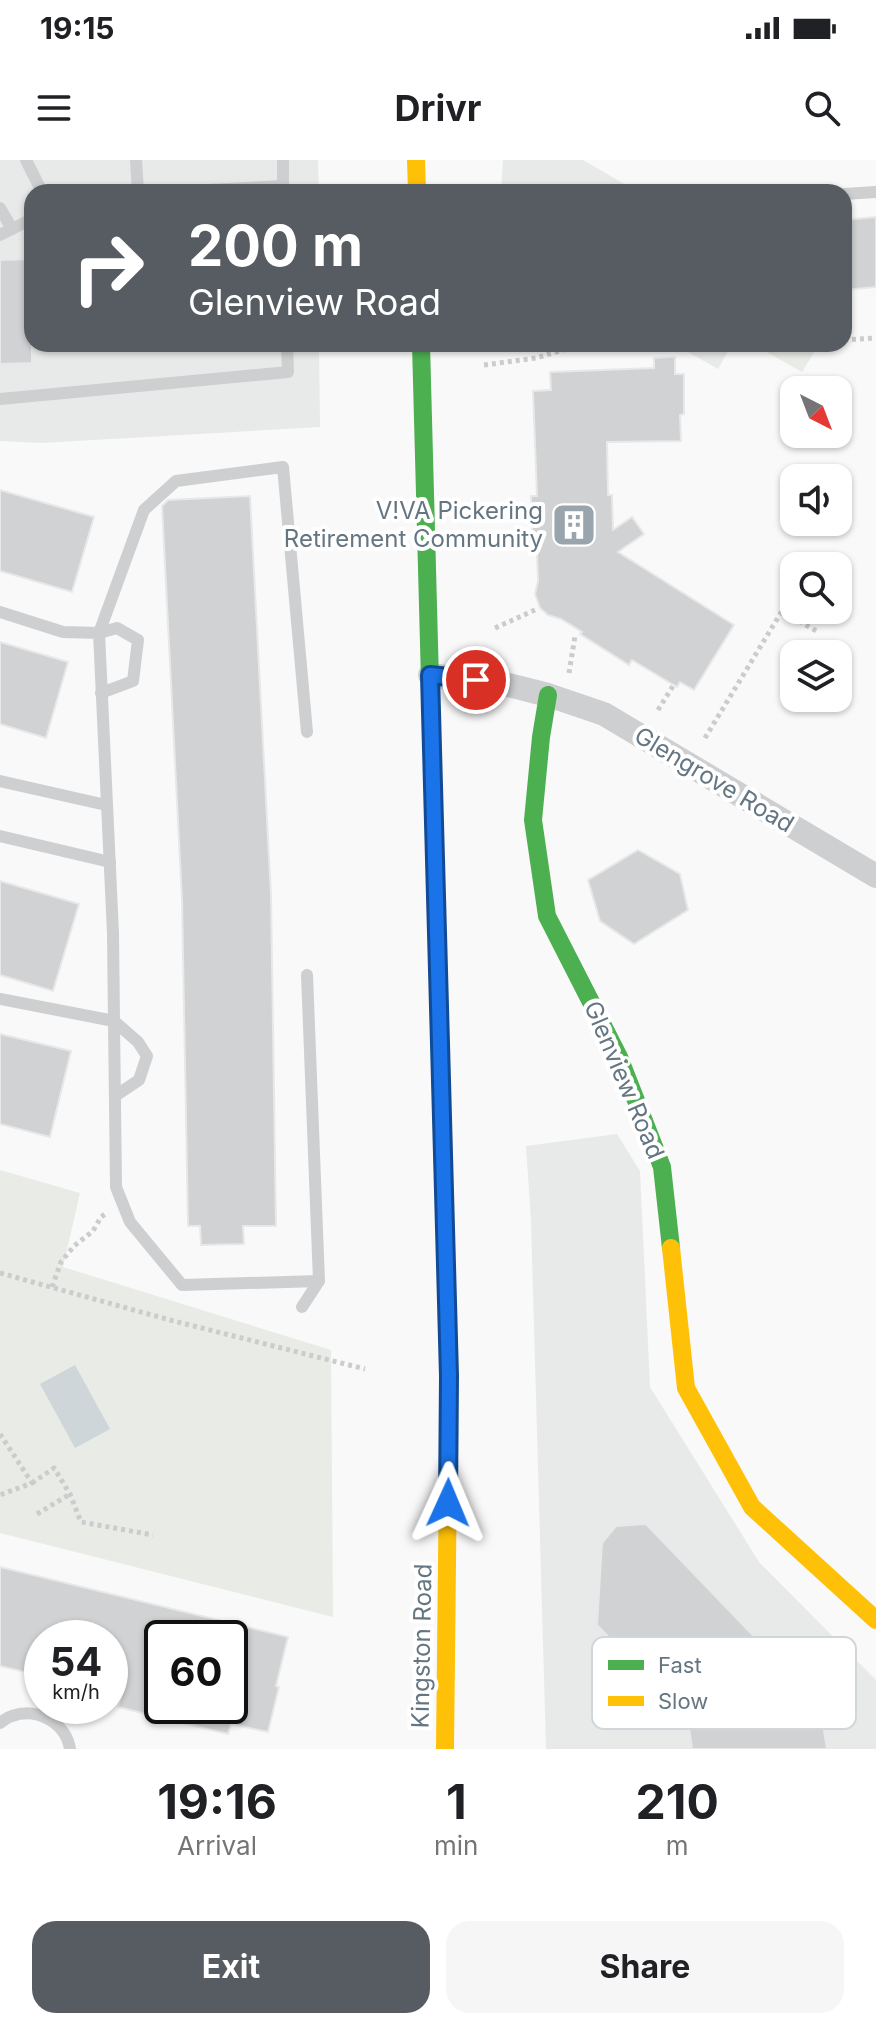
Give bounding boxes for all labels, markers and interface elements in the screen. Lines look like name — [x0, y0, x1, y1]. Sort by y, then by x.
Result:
text: 19:15 — [40, 10, 115, 46]
icon: menu — [32, 86, 76, 130]
text: Drivr — [395, 86, 481, 130]
icon: search — [800, 86, 844, 130]
text: 200 m — [188, 212, 363, 280]
icon: right — [56, 216, 160, 320]
text: Glenview Road — [188, 280, 441, 324]
north arrow — [780, 376, 852, 448]
map controls — [780, 376, 852, 712]
button: sound — [780, 464, 852, 536]
place label: V!VA Pickering Retirement Community — [284, 496, 543, 553]
building icon: V!VA Pickering Retirement Community — [550, 501, 598, 549]
button: search — [780, 552, 852, 624]
button: layers — [780, 640, 852, 712]
pin — [442, 646, 510, 714]
icon: arrive — [454, 658, 498, 702]
street label: Glengrove Road — [629, 721, 799, 839]
street label: Glenview Road — [578, 997, 671, 1163]
position arrow — [406, 1461, 490, 1545]
street label: Kingston Road — [406, 1563, 437, 1729]
speed limit sign: 60 — [144, 1620, 248, 1724]
text: 54 — [50, 1637, 102, 1686]
legend — [592, 1637, 856, 1729]
text: Fast — [658, 1652, 702, 1678]
text: km/h — [52, 1680, 100, 1704]
text: Slow — [658, 1688, 708, 1714]
text: 19:16 — [157, 1772, 277, 1831]
text: 1 — [446, 1772, 467, 1831]
text: 210 — [636, 1772, 719, 1831]
text: Arrival — [177, 1830, 257, 1861]
text: min — [434, 1830, 478, 1861]
text: m — [666, 1830, 689, 1861]
button: Exit — [32, 1921, 430, 2013]
button: Share — [446, 1921, 844, 2013]

